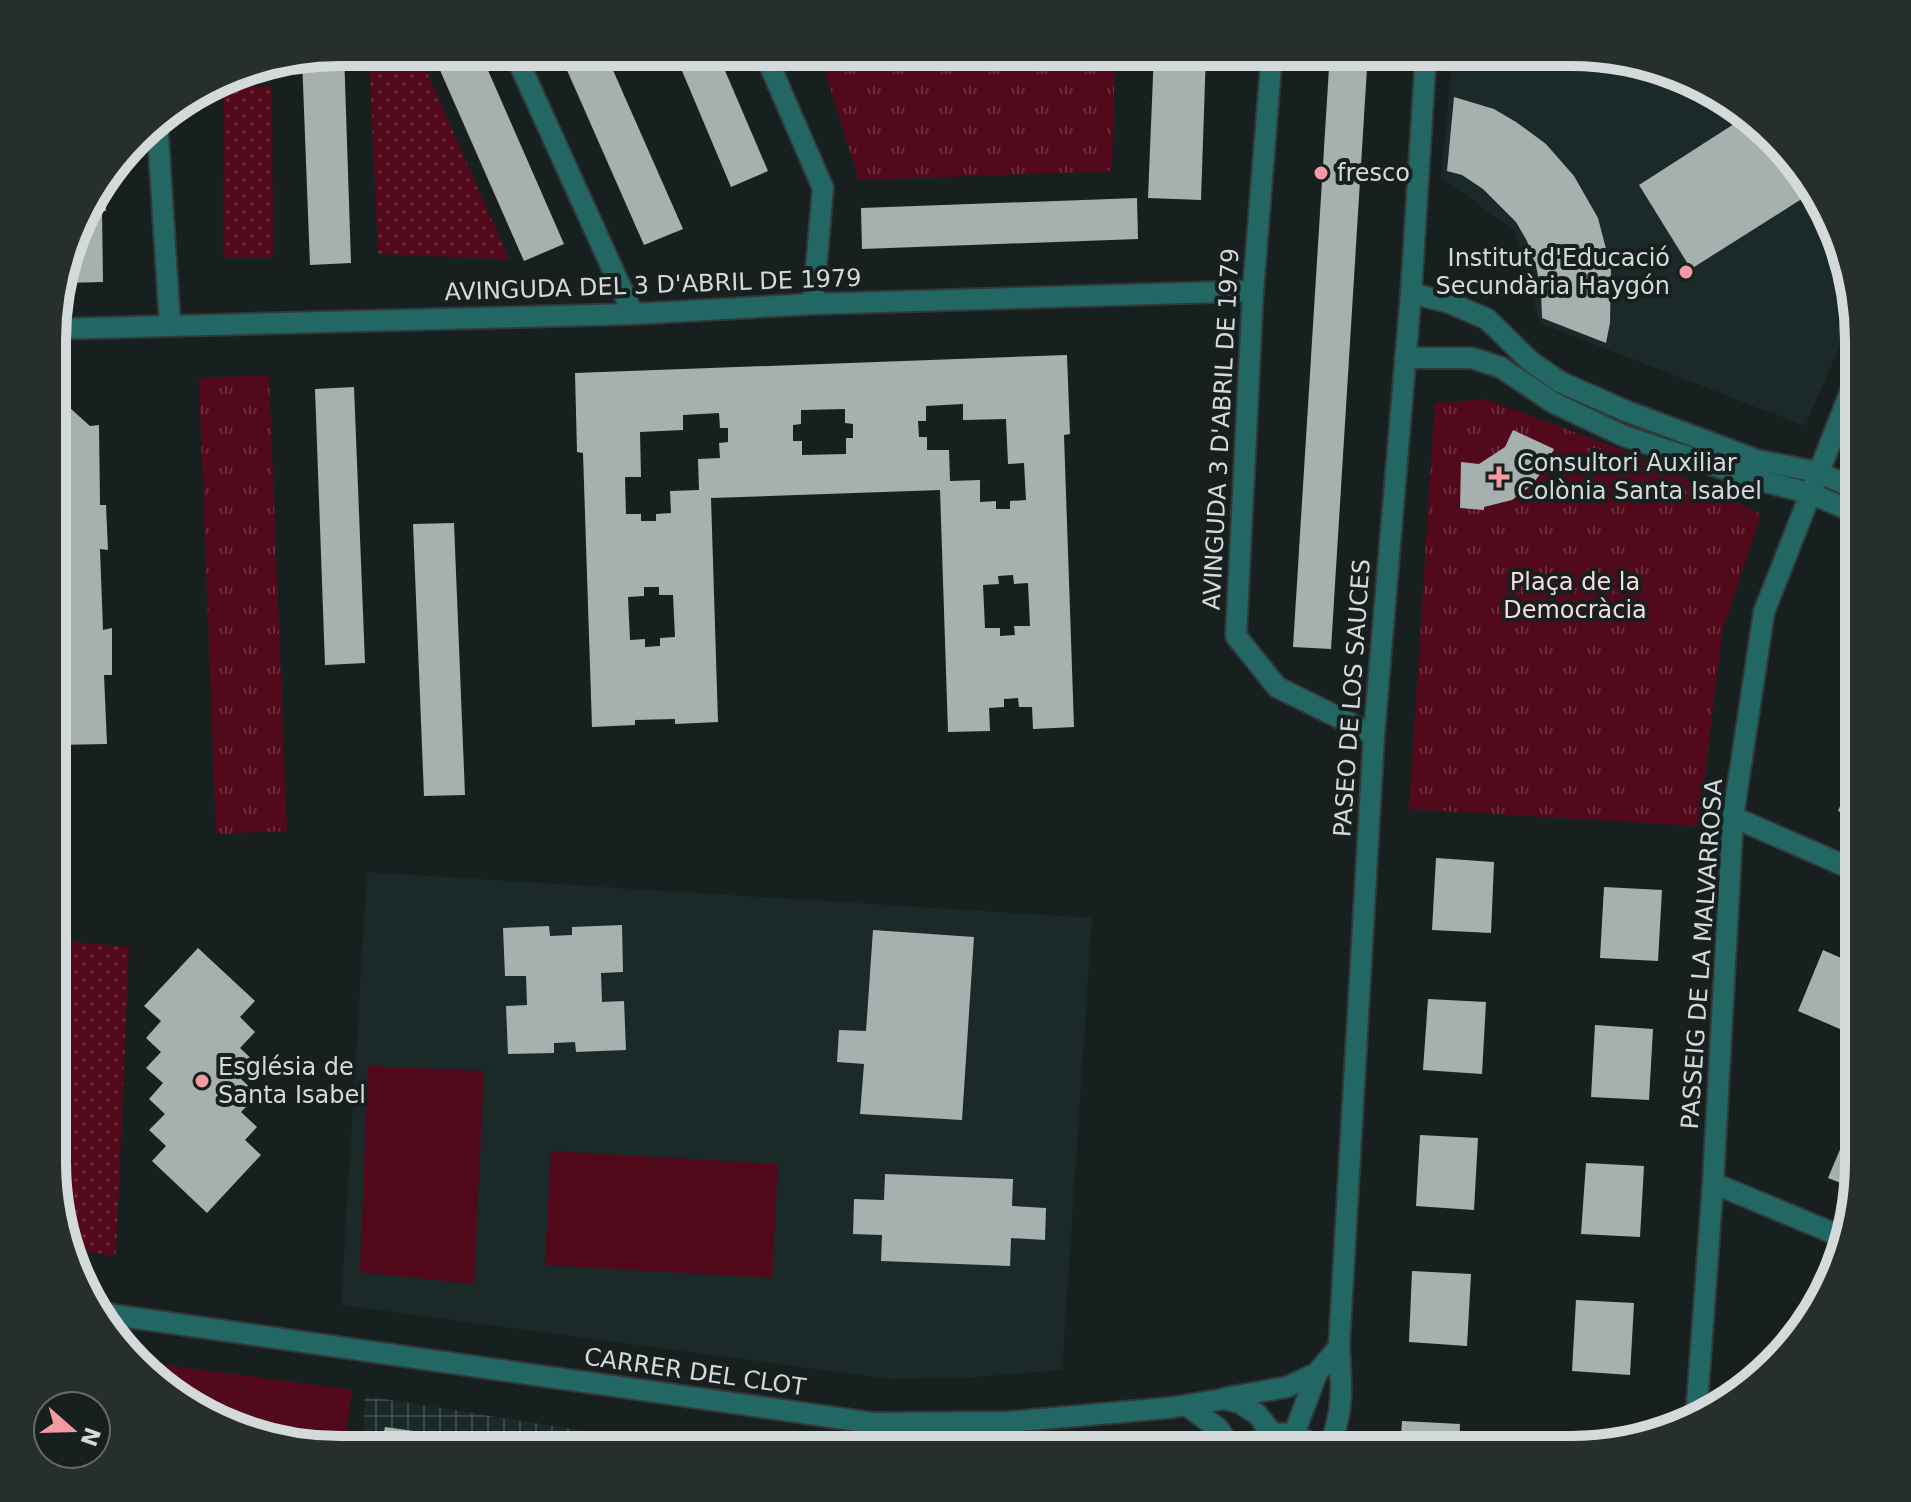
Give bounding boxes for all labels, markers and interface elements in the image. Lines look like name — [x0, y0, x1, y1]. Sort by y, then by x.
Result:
place label: fresco — [1337, 159, 1410, 187]
marker: fresco — [1312, 164, 1330, 182]
place label: Institut d'Educació Secundària Haygón — [1435, 244, 1670, 300]
street label: AVINGUDA 3 D'ABRIL DE 1979 — [1198, 247, 1244, 611]
marker: Institut d'Educació Secundària Haygón — [1677, 263, 1695, 281]
street label: AVINGUDA DEL 3 D'ABRIL DE 1979 — [444, 264, 862, 306]
place label: Consultori Auxiliar Colònia Santa Isabel — [1517, 449, 1762, 505]
marker: Consultori Auxiliar Colònia Santa Isabel — [1488, 466, 1510, 488]
street label: PASEO DE LOS SAUCES — [1328, 558, 1376, 838]
park label: Plaça de la Democràcia — [1503, 568, 1647, 624]
street label: PASSEIG DE LA MALVARROSA — [1676, 777, 1728, 1130]
place label: Església de Santa Isabel — [218, 1053, 366, 1109]
marker: Església de Santa Isabel — [193, 1072, 211, 1090]
street label: CARRER DEL CLOT — [582, 1343, 808, 1401]
north arrow — [32, 1390, 112, 1470]
text: N — [75, 1424, 105, 1450]

